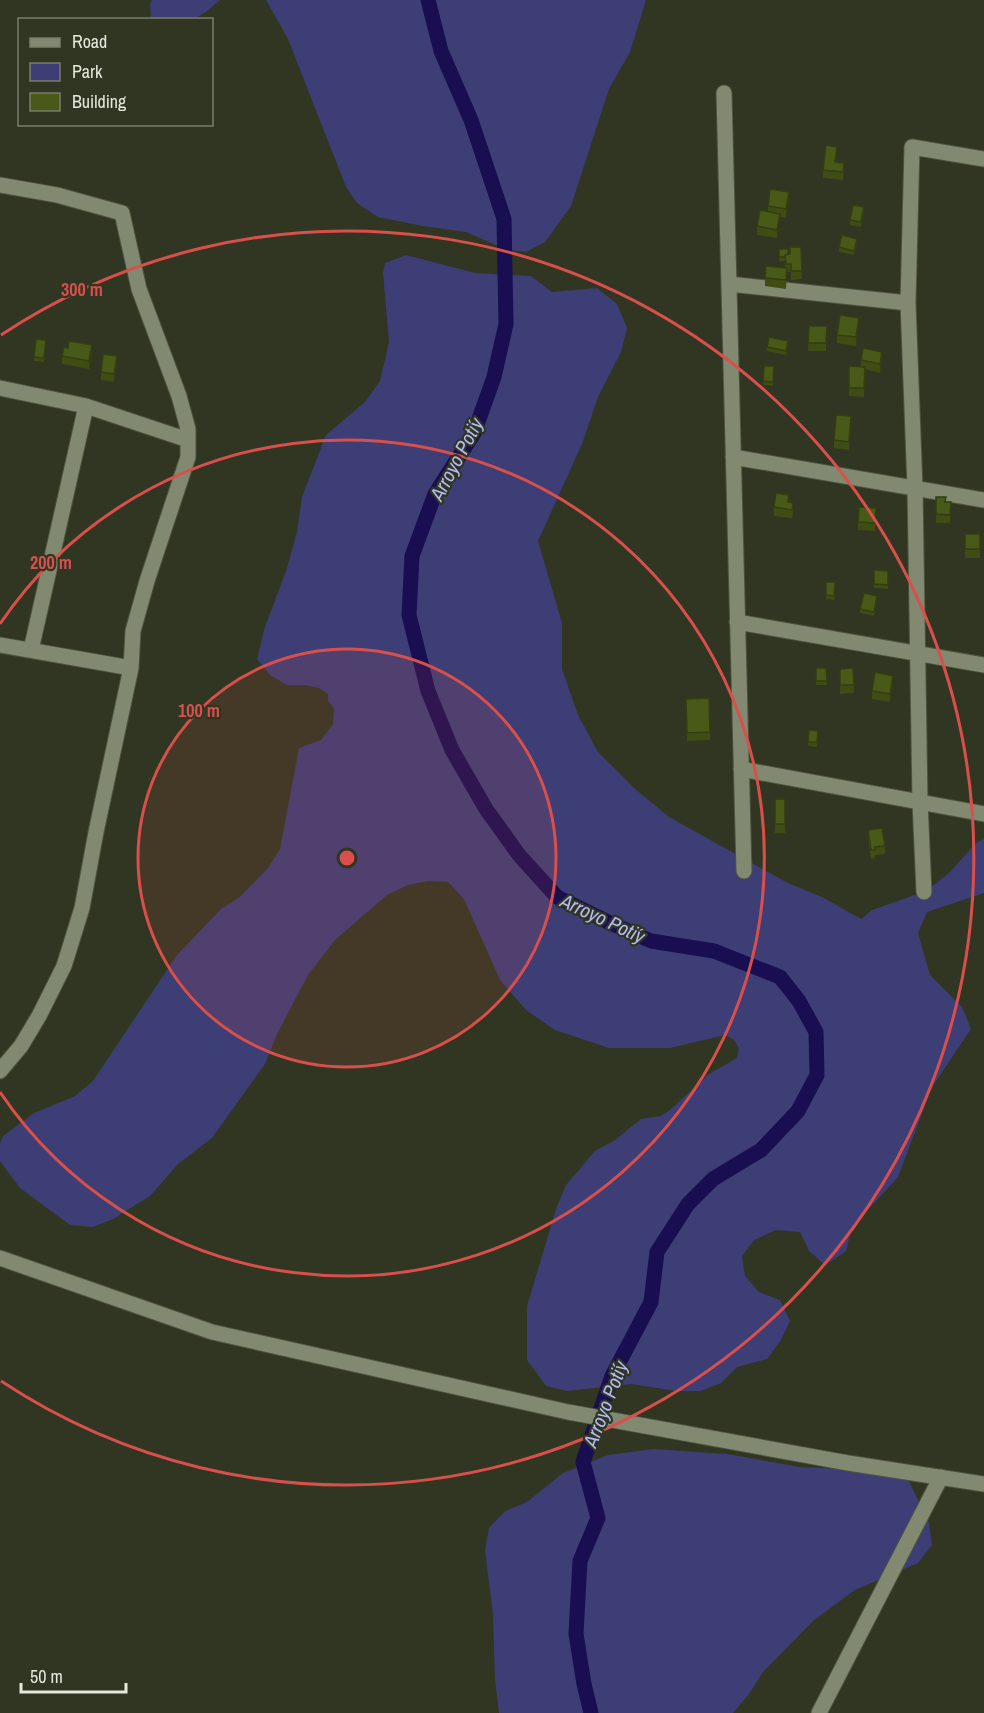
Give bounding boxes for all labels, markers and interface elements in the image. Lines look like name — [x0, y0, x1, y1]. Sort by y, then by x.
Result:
legend — [18, 18, 213, 126]
text: Road — [72, 29, 107, 54]
text: Park — [72, 59, 103, 84]
text: Building — [72, 89, 127, 114]
text: 300 m — [61, 277, 103, 302]
water label: Arroyo Poti´y — [422, 412, 489, 506]
text: 200 m — [30, 550, 72, 575]
text: 100 m — [178, 698, 220, 723]
centre of rings — [337, 848, 357, 868]
water label: Arroyo Poti´y — [555, 886, 650, 950]
water label: Arroyo Poti´y — [576, 1356, 634, 1452]
scale bar — [21, 1656, 126, 1694]
text: 50 m — [30, 1664, 63, 1689]

